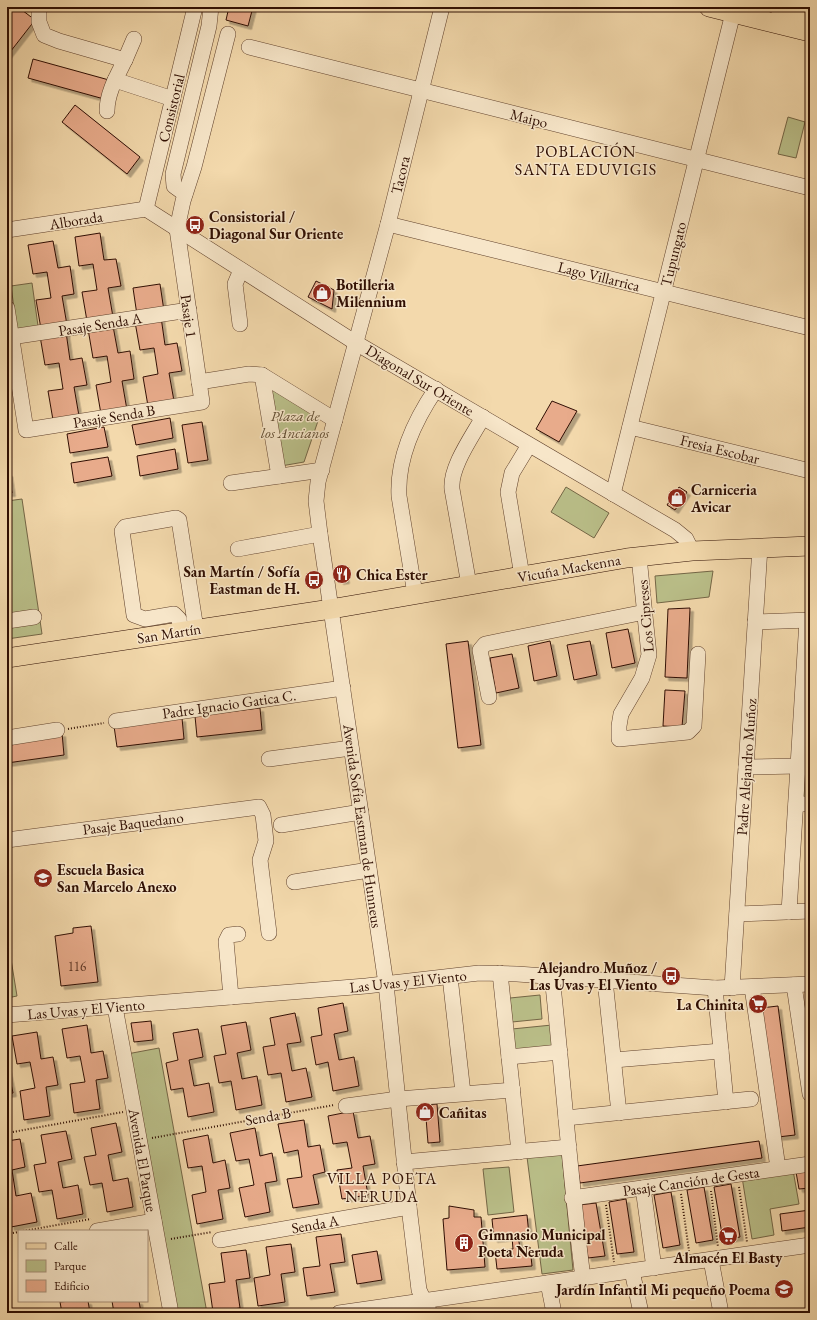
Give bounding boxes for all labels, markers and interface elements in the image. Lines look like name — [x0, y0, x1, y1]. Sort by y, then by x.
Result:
street label: Consistorial — [153, 71, 189, 144]
street label: Maipo — [508, 104, 550, 132]
district label: POBLACIÓN SANTA EDUVIGIS — [515, 141, 657, 180]
street label: Tacora — [386, 154, 414, 196]
street label: Alborada — [47, 206, 104, 234]
place label: Consistorial / Diagonal Sur Oriente — [209, 207, 343, 243]
bus stop icon: Consistorial / Diagonal Sur Oriente — [184, 214, 206, 236]
street label: Tupungato — [656, 220, 690, 288]
street label: Lago Villarrica — [556, 257, 642, 295]
place label: Botilleria Milennium — [336, 275, 406, 311]
shop icon: Botilleria Milennium — [311, 282, 333, 304]
street label: Pasaje 1 — [177, 293, 201, 339]
street label: Pasaje Senda A — [57, 308, 144, 340]
street label: Diagonal Sur Oriente — [362, 340, 478, 420]
street label: Pasaje Senda B — [72, 400, 156, 432]
park label: Plaza de los Ancianos — [261, 406, 330, 442]
street label: Fresia Escobar — [678, 430, 762, 468]
place label: Carniceria Avicar — [690, 480, 757, 516]
shop icon: Carniceria Avicar — [666, 487, 688, 509]
street label: Vicuña Mackenna — [516, 550, 622, 586]
place label: San Martín / Sofía Eastman de H. — [183, 562, 300, 598]
restaurant icon: Chica Ester — [331, 563, 353, 585]
place label: Chica Ester — [356, 565, 428, 584]
bus stop icon: San Martín / Sofía Eastman de H. — [303, 569, 325, 591]
street label: Los Cipreses — [632, 579, 658, 653]
street label: San Martín — [136, 619, 202, 647]
street label: Padre Ignacio Gatica C. — [161, 685, 297, 723]
street label: Padre Alejandro Muñoz — [732, 698, 760, 836]
street label: Avenida Sofía Eastman de Hunneus — [339, 722, 387, 929]
street label: Pasaje Baquedano — [81, 807, 185, 839]
place label: Escuela Basica San Marcelo Anexo — [57, 860, 177, 896]
school or university icon: Escuela Basica San Marcelo Anexo — [32, 867, 54, 889]
house number: 116 — [68, 958, 86, 975]
place label: Alejandro Muñoz / Las Uvas y El Viento — [530, 958, 657, 994]
street label: Las Uvas y El Viento — [348, 965, 468, 997]
bus stop icon: Alejandro Muñoz / Las Uvas y El Viento — [660, 965, 682, 987]
supermarket icon: La Chinita — [747, 993, 769, 1015]
street label: Las Uvas y El Viento — [26, 994, 146, 1024]
place label: La Chinita — [677, 995, 744, 1014]
shop icon: Cañitas — [414, 1101, 436, 1123]
street label: Senda B — [244, 1103, 293, 1129]
place label: Cañitas — [439, 1103, 487, 1122]
street label: Avenida El Parque — [124, 1106, 161, 1213]
street label: Pasaje Canción de Gesta — [621, 1162, 761, 1200]
district label: VILLA POETA NERUDA — [327, 1168, 437, 1207]
street label: Senda A — [290, 1210, 341, 1237]
place label: Gimnasio Municipal Poeta Neruda — [478, 1225, 606, 1261]
supermarket icon: Almacén El Basty — [717, 1225, 739, 1247]
legend — [18, 1230, 148, 1302]
building icon: Gimnasio Municipal Poeta Neruda — [453, 1232, 475, 1254]
text: Calle — [54, 1238, 78, 1254]
place label: Almacén El Basty — [673, 1248, 783, 1267]
text: Parque — [54, 1258, 86, 1274]
text: Edificio — [54, 1278, 90, 1294]
school or university icon: Jardín Infantil Mi pequeño Poema — [773, 1278, 795, 1300]
place label: Jardín Infantil Mi pequeño Poema — [554, 1280, 770, 1299]

